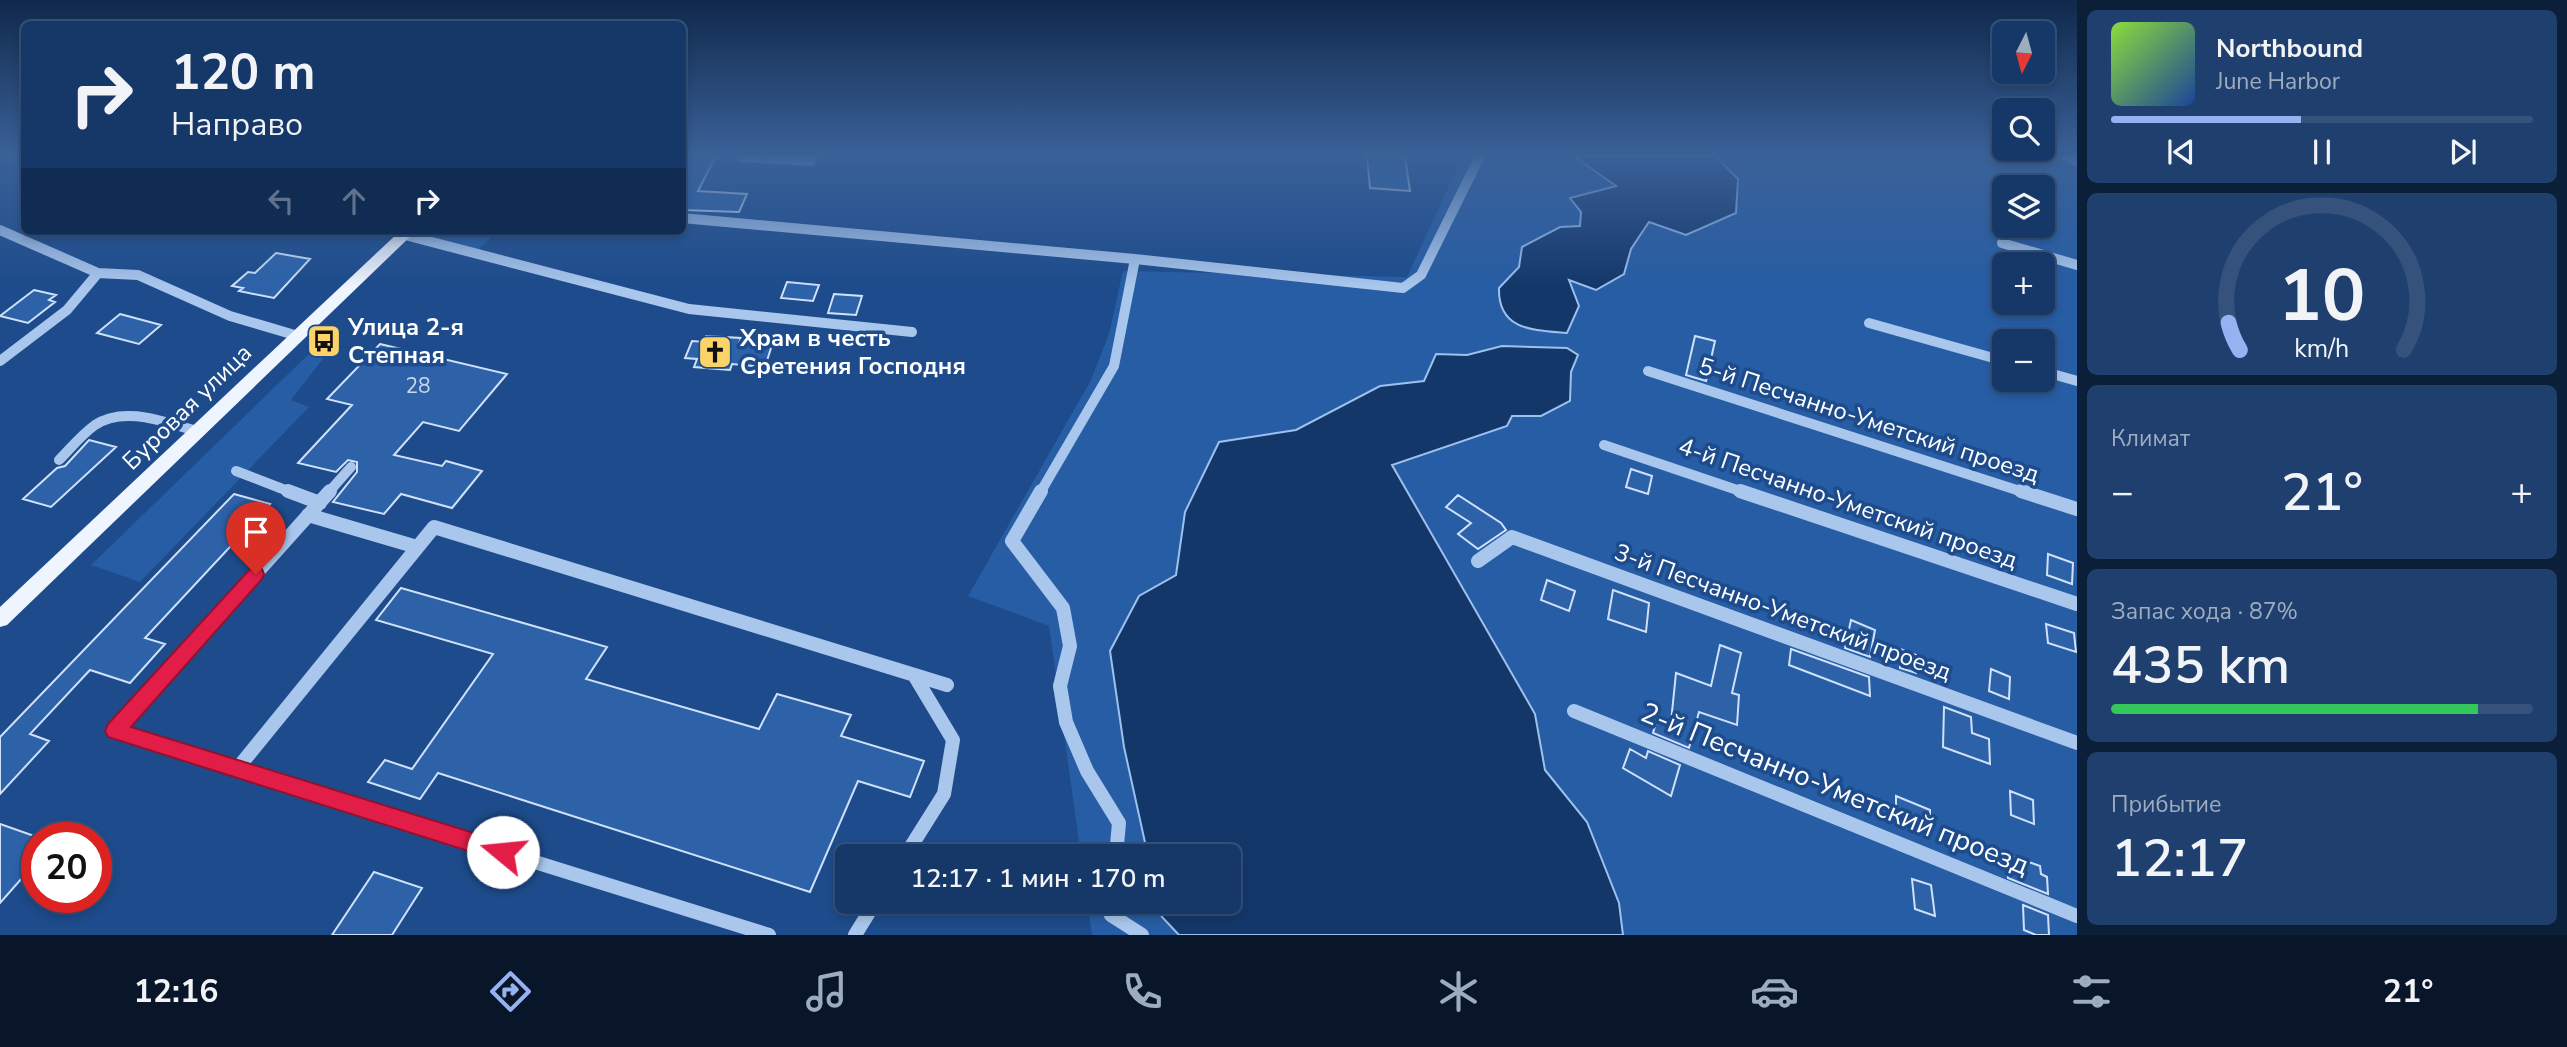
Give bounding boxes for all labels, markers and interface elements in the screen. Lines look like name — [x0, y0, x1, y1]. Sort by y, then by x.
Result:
north arrow — [1992, 21, 2054, 84]
map controls — [1992, 21, 2055, 392]
text: Northbound — [2216, 31, 2363, 66]
text: 120 m — [171, 39, 315, 106]
icon: right — [56, 49, 147, 140]
text: June Harbor — [2216, 66, 2340, 97]
button: search — [1992, 98, 2055, 161]
text: Направо — [171, 103, 303, 146]
icon: previous — [2162, 133, 2200, 171]
icon: pause — [2303, 133, 2341, 171]
icon: next — [2444, 133, 2482, 171]
button: layers — [1992, 175, 2055, 238]
icon: left — [262, 182, 300, 220]
icon: ahead — [335, 182, 373, 220]
icon: right — [408, 182, 446, 220]
text: 10 — [2278, 247, 2366, 347]
button: + — [1992, 252, 2055, 315]
place label: Улица 2-я Степная — [347, 311, 464, 371]
bus stop icon: Улица 2-я Степная — [305, 322, 343, 360]
place label: Храм в честь Сретения Господня — [739, 322, 966, 382]
button: − — [1992, 329, 2055, 392]
text: km/h — [2294, 332, 2350, 366]
church icon: Храм в честь Сретения Господня — [696, 333, 734, 371]
street label: Буровая улица — [115, 337, 259, 477]
street label: 5-й Песчанно-Уметский проезд — [1695, 350, 2043, 490]
house number: 28 — [405, 372, 431, 400]
text: Климат — [2111, 423, 2190, 454]
street label: 4-й Песчанно-Уметский проезд — [1674, 430, 2022, 576]
text: 21° — [2281, 457, 2363, 528]
text: − — [2111, 467, 2134, 518]
text: + — [2510, 467, 2533, 518]
pin — [226, 502, 286, 574]
icon: arrive — [237, 513, 275, 551]
street label: 3-й Песчанно-Уметский проезд — [1610, 536, 1956, 688]
text: Запас хода · 87% — [2111, 596, 2298, 627]
text: 435 km — [2111, 630, 2290, 701]
street label: 2-й Песчанно-Уметский проезд — [1635, 694, 2035, 884]
text: Прибытие — [2111, 789, 2221, 820]
position arrow — [466, 815, 540, 889]
speed limit sign: 20 — [21, 822, 112, 913]
text: 12:17 — [2111, 823, 2248, 894]
text: 12:17 · 1 мин · 170 m — [910, 861, 1166, 896]
icon: directions — [486, 967, 535, 1016]
icon: music — [802, 967, 851, 1016]
icon: phone — [1118, 967, 1167, 1016]
icon: climate — [1434, 967, 1483, 1016]
icon: car — [1750, 967, 1799, 1016]
icon: filters — [2067, 967, 2116, 1016]
text: 12:16 — [134, 970, 218, 1013]
text: 21° — [2383, 970, 2433, 1013]

